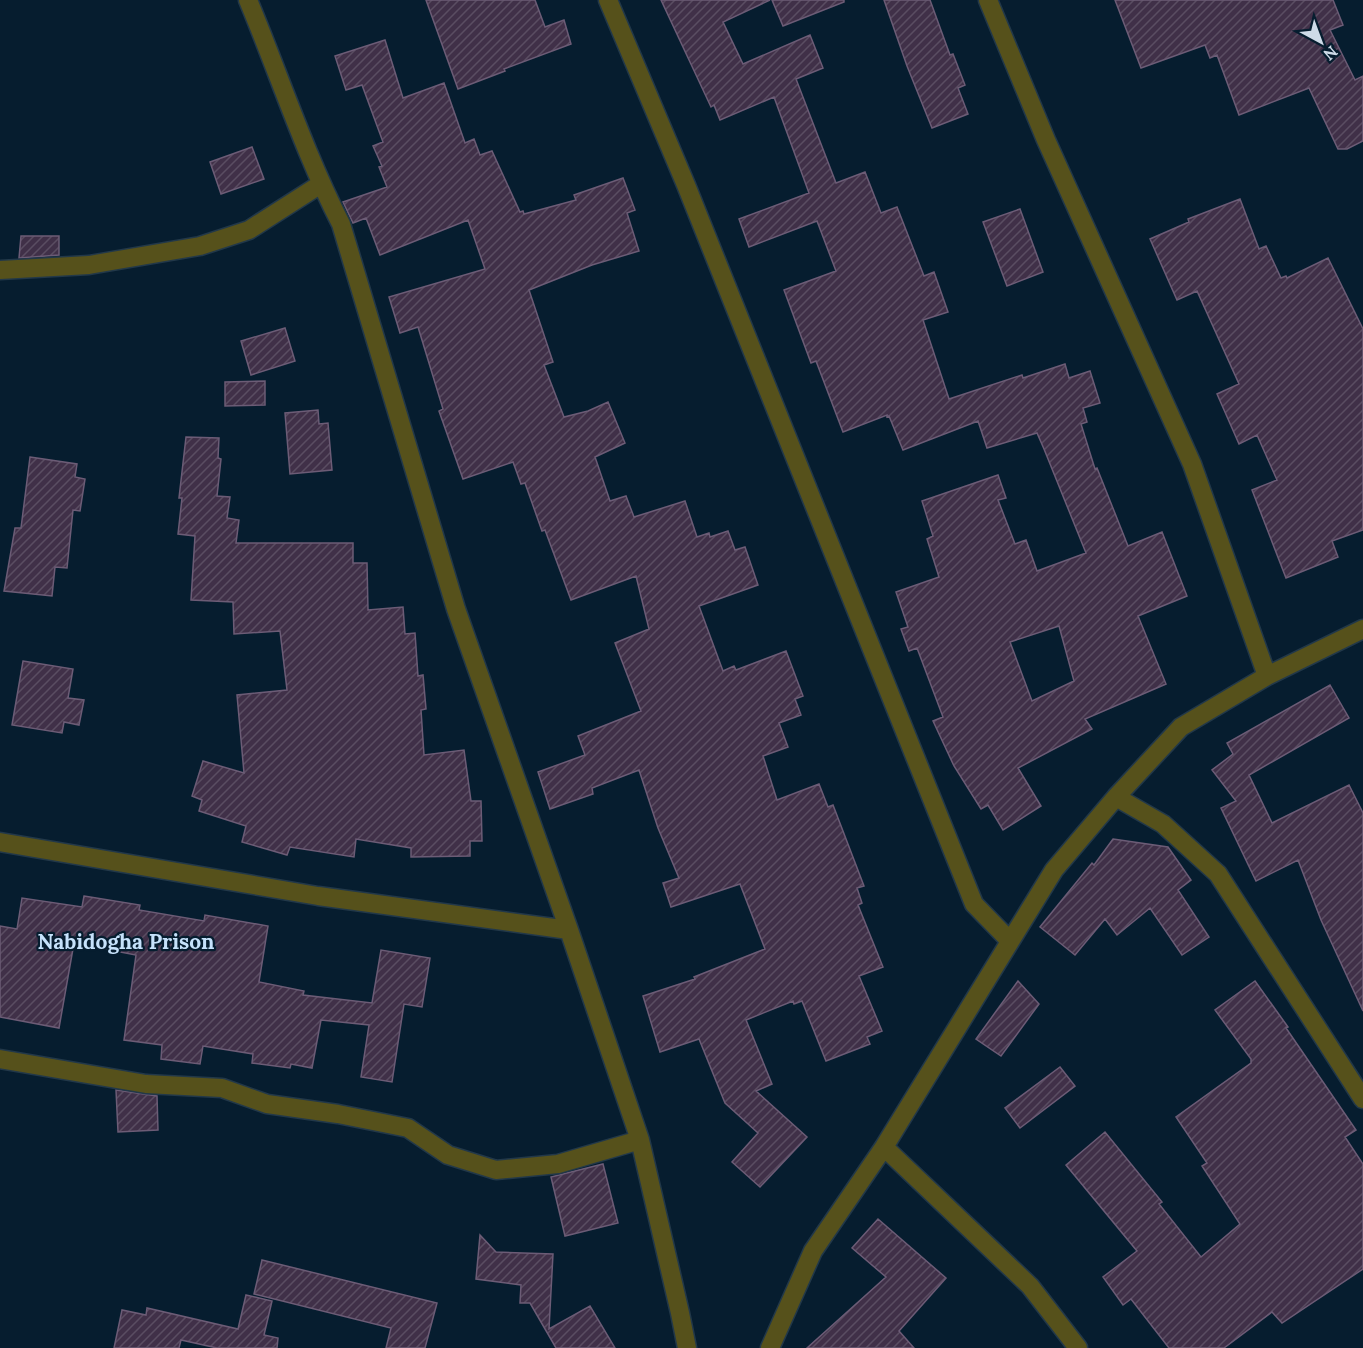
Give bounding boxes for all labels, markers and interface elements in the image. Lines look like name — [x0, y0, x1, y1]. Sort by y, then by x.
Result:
north arrow — [1291, 12, 1351, 72]
text: N — [1320, 42, 1342, 65]
district label: Nabidogha Prison — [38, 928, 214, 955]

